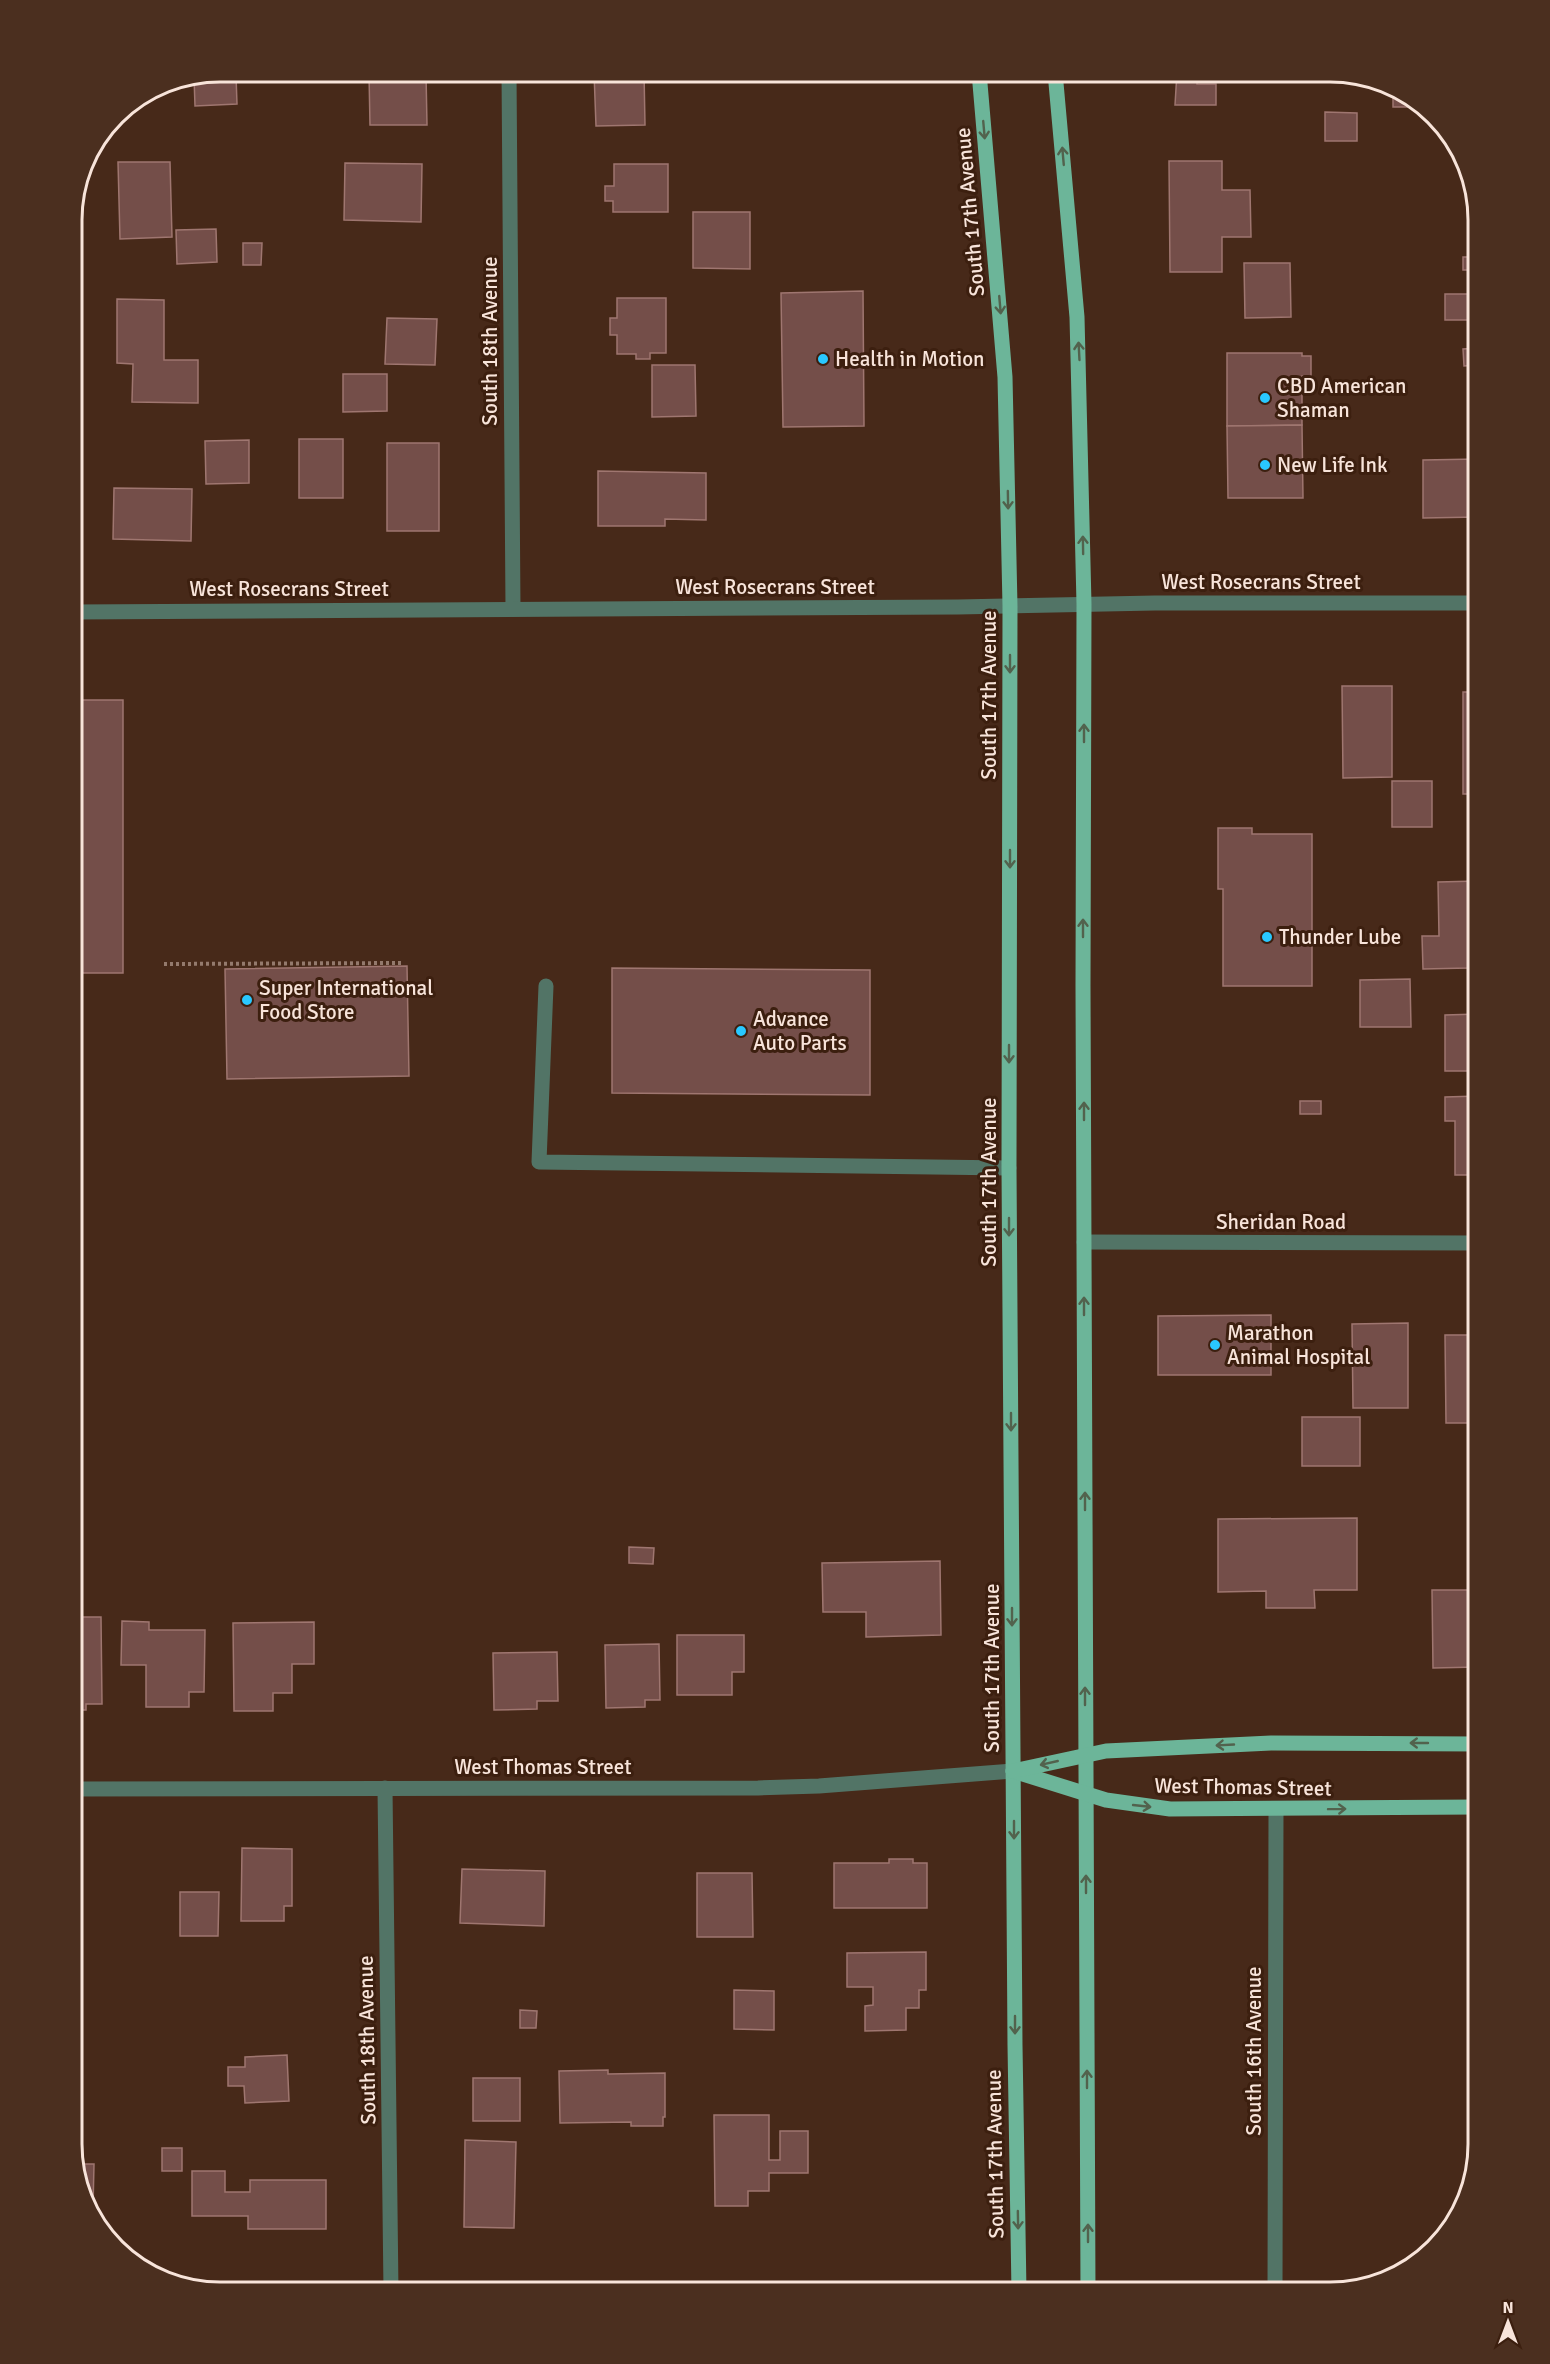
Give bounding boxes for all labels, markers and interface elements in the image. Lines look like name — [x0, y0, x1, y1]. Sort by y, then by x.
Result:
one-way arrow — [979, 120, 990, 140]
street label: South 17th Avenue — [950, 127, 990, 297]
one-way arrow — [1057, 147, 1068, 167]
street label: South 18th Avenue — [477, 256, 503, 426]
one-way arrow — [995, 294, 1006, 314]
one-way arrow — [1073, 341, 1084, 361]
place label: Health in Motion — [835, 346, 985, 372]
marker: Health in Motion — [816, 352, 830, 366]
place label: CBD American Shaman — [1277, 373, 1406, 423]
marker: CBD American Shaman — [1258, 391, 1272, 405]
place label: New Life Ink — [1277, 452, 1388, 478]
marker: New Life Ink — [1258, 458, 1272, 472]
one-way arrow — [1002, 489, 1014, 509]
one-way arrow — [1078, 536, 1089, 556]
street label: West Rosecrans Street — [1161, 569, 1361, 595]
street label: West Rosecrans Street — [675, 574, 875, 600]
street label: West Rosecrans Street — [189, 576, 389, 602]
street label: South 17th Avenue — [976, 610, 1002, 780]
one-way arrow — [1004, 654, 1016, 674]
one-way arrow — [1078, 723, 1090, 743]
one-way arrow — [1004, 849, 1016, 869]
one-way arrow — [1077, 918, 1089, 938]
place label: Thunder Lube — [1279, 924, 1401, 950]
marker: Thunder Lube — [1260, 930, 1274, 944]
place label: Super International Food Store — [259, 975, 433, 1025]
marker: Super International Food Store — [240, 993, 254, 1007]
place label: Advance Auto Parts — [753, 1006, 847, 1056]
marker: Advance Auto Parts — [734, 1024, 748, 1038]
one-way arrow — [1003, 1044, 1015, 1064]
street label: South 17th Avenue — [976, 1097, 1002, 1267]
one-way arrow — [1078, 1102, 1090, 1122]
street label: Sheridan Road — [1216, 1209, 1346, 1235]
one-way arrow — [1004, 1216, 1015, 1236]
one-way arrow — [1078, 1297, 1090, 1317]
place label: Marathon Animal Hospital — [1227, 1320, 1370, 1370]
marker: Marathon Animal Hospital — [1208, 1338, 1222, 1352]
one-way arrow — [1005, 1411, 1017, 1431]
one-way arrow — [1079, 1492, 1091, 1512]
street label: South 17th Avenue — [979, 1583, 1005, 1753]
one-way arrow — [1006, 1606, 1018, 1626]
one-way arrow — [1079, 1687, 1091, 1707]
one-way arrow — [1410, 1738, 1430, 1749]
one-way arrow — [1215, 1739, 1235, 1750]
street label: West Thomas Street — [454, 1754, 632, 1780]
one-way arrow — [1040, 1758, 1059, 1769]
street label: West Thomas Street — [1154, 1772, 1332, 1802]
one-way arrow — [1132, 1801, 1152, 1812]
one-way arrow — [1326, 1803, 1346, 1815]
one-way arrow — [1008, 1819, 1020, 1839]
one-way arrow — [1080, 1875, 1091, 1895]
street label: South 18th Avenue — [353, 1955, 381, 2125]
street label: South 16th Avenue — [1241, 1966, 1267, 2136]
one-way arrow — [1009, 2014, 1021, 2034]
street label: South 17th Avenue — [981, 2069, 1009, 2239]
one-way arrow — [1081, 2070, 1093, 2090]
one-way arrow — [1012, 2209, 1023, 2229]
one-way arrow — [1082, 2224, 1094, 2244]
north arrow — [1478, 2292, 1538, 2352]
text: N — [1502, 2298, 1514, 2318]

